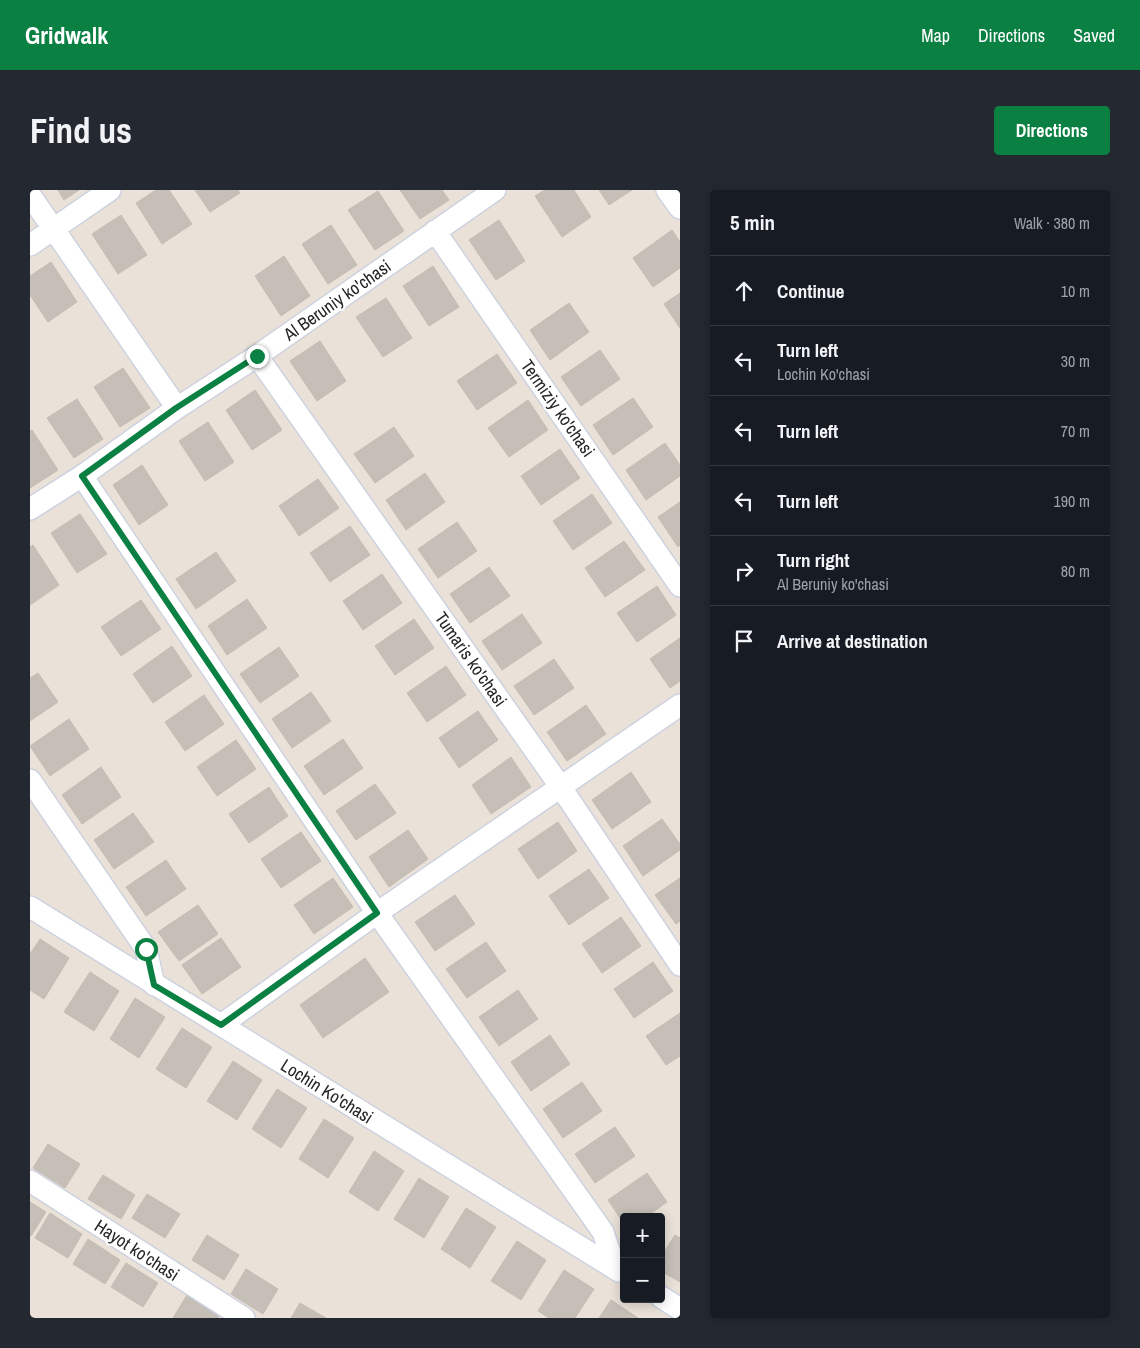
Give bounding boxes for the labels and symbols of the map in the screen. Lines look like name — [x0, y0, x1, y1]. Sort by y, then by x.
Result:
street label: Al Beruniy ko'chasi — [277, 254, 396, 347]
route end — [246, 345, 269, 368]
street label: Termiziy ko'chasi — [515, 354, 601, 462]
street label: Tumaris ko'chasi — [429, 607, 513, 711]
route start — [135, 938, 158, 961]
street label: Lochin Ko'chasi — [276, 1053, 378, 1129]
street label: Hayot ko'chasi — [90, 1213, 184, 1287]

